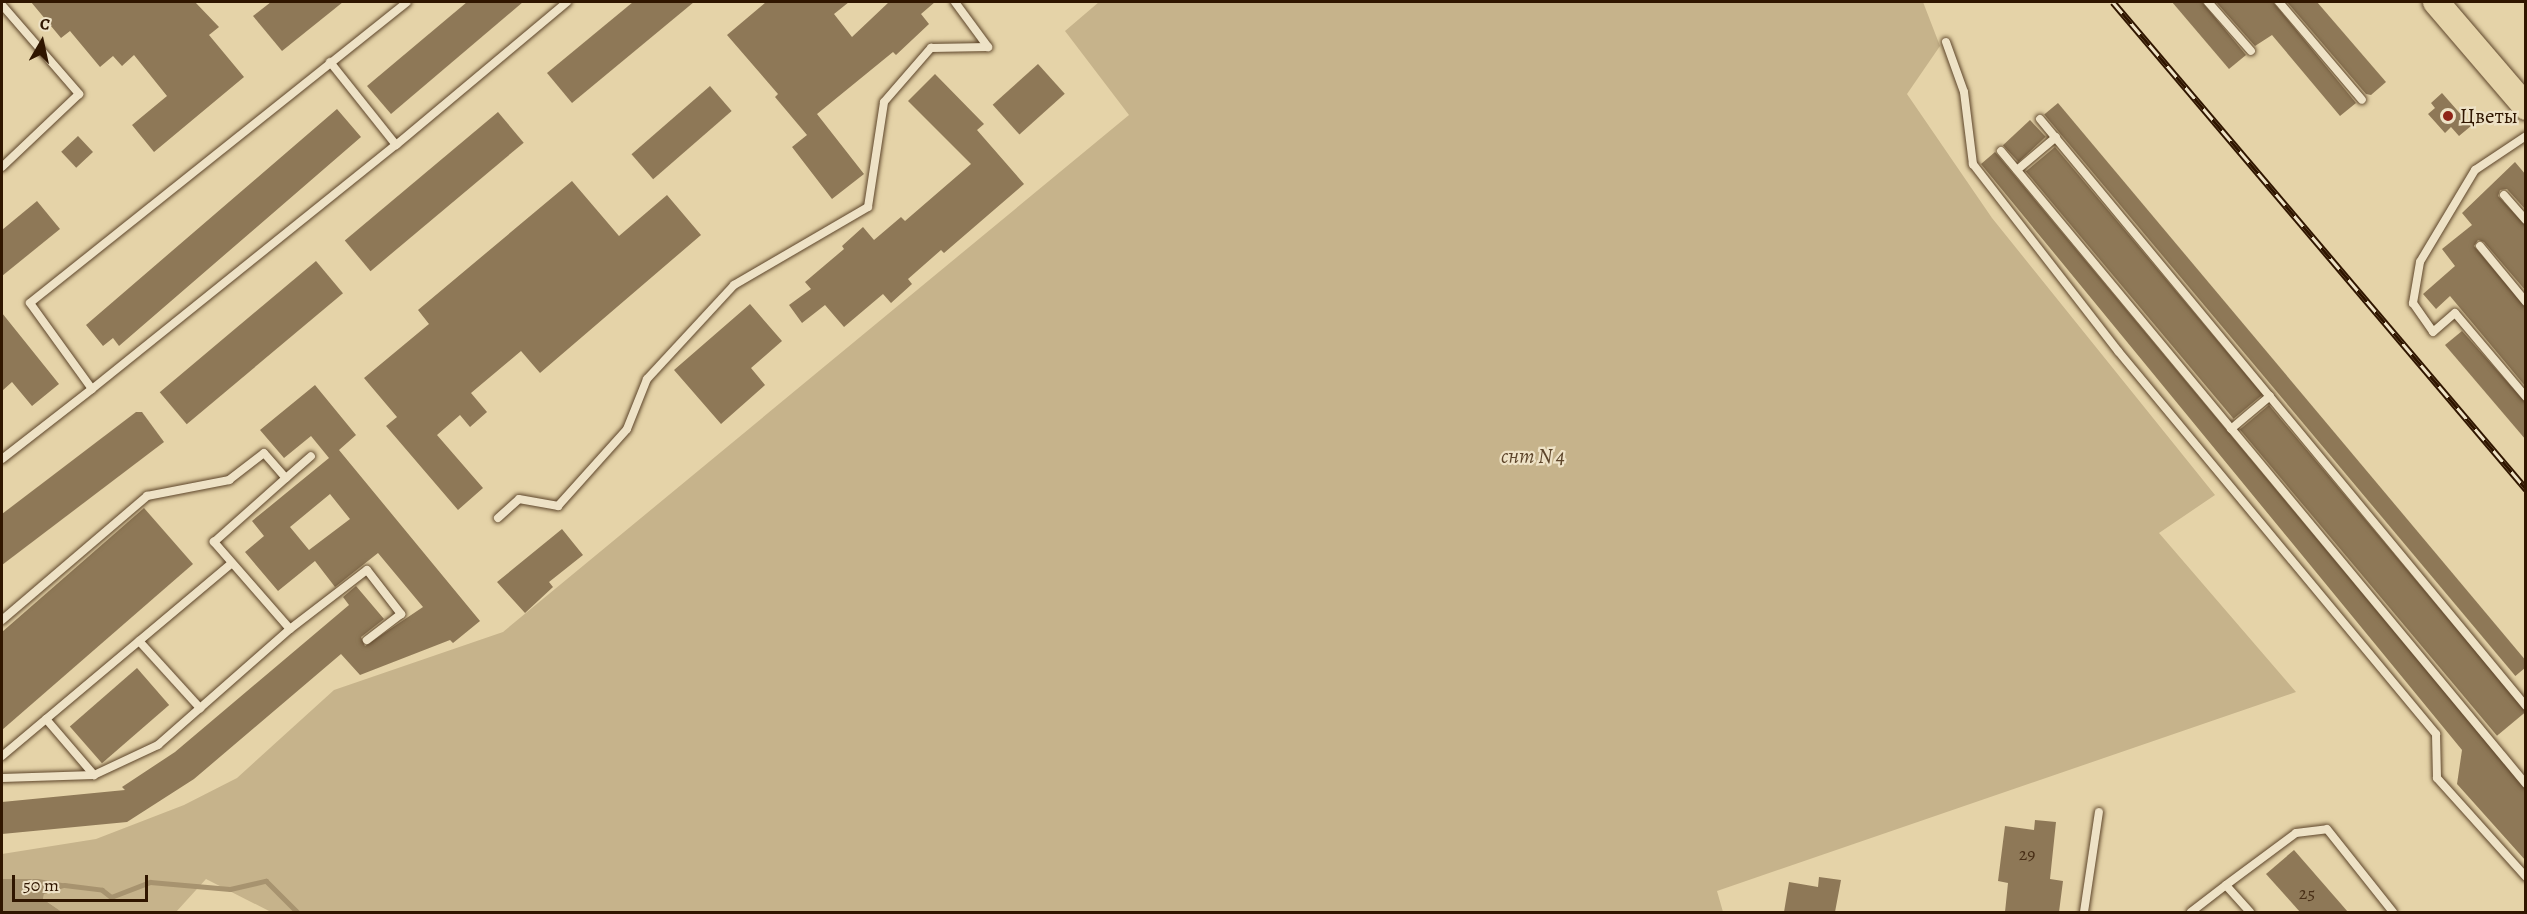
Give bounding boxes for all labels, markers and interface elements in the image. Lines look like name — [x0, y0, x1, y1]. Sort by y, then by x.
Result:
north arrow — [12, 12, 72, 72]
text: С — [38, 13, 51, 36]
place label: Цветы — [2460, 103, 2518, 129]
marker: Цветы — [2441, 109, 2455, 123]
park label: снт N 4 — [1501, 443, 1565, 469]
house number: 29 — [2019, 843, 2035, 865]
scale bar — [15, 863, 152, 901]
text: 50 m — [23, 873, 59, 897]
house number: 25 — [2299, 882, 2315, 904]

